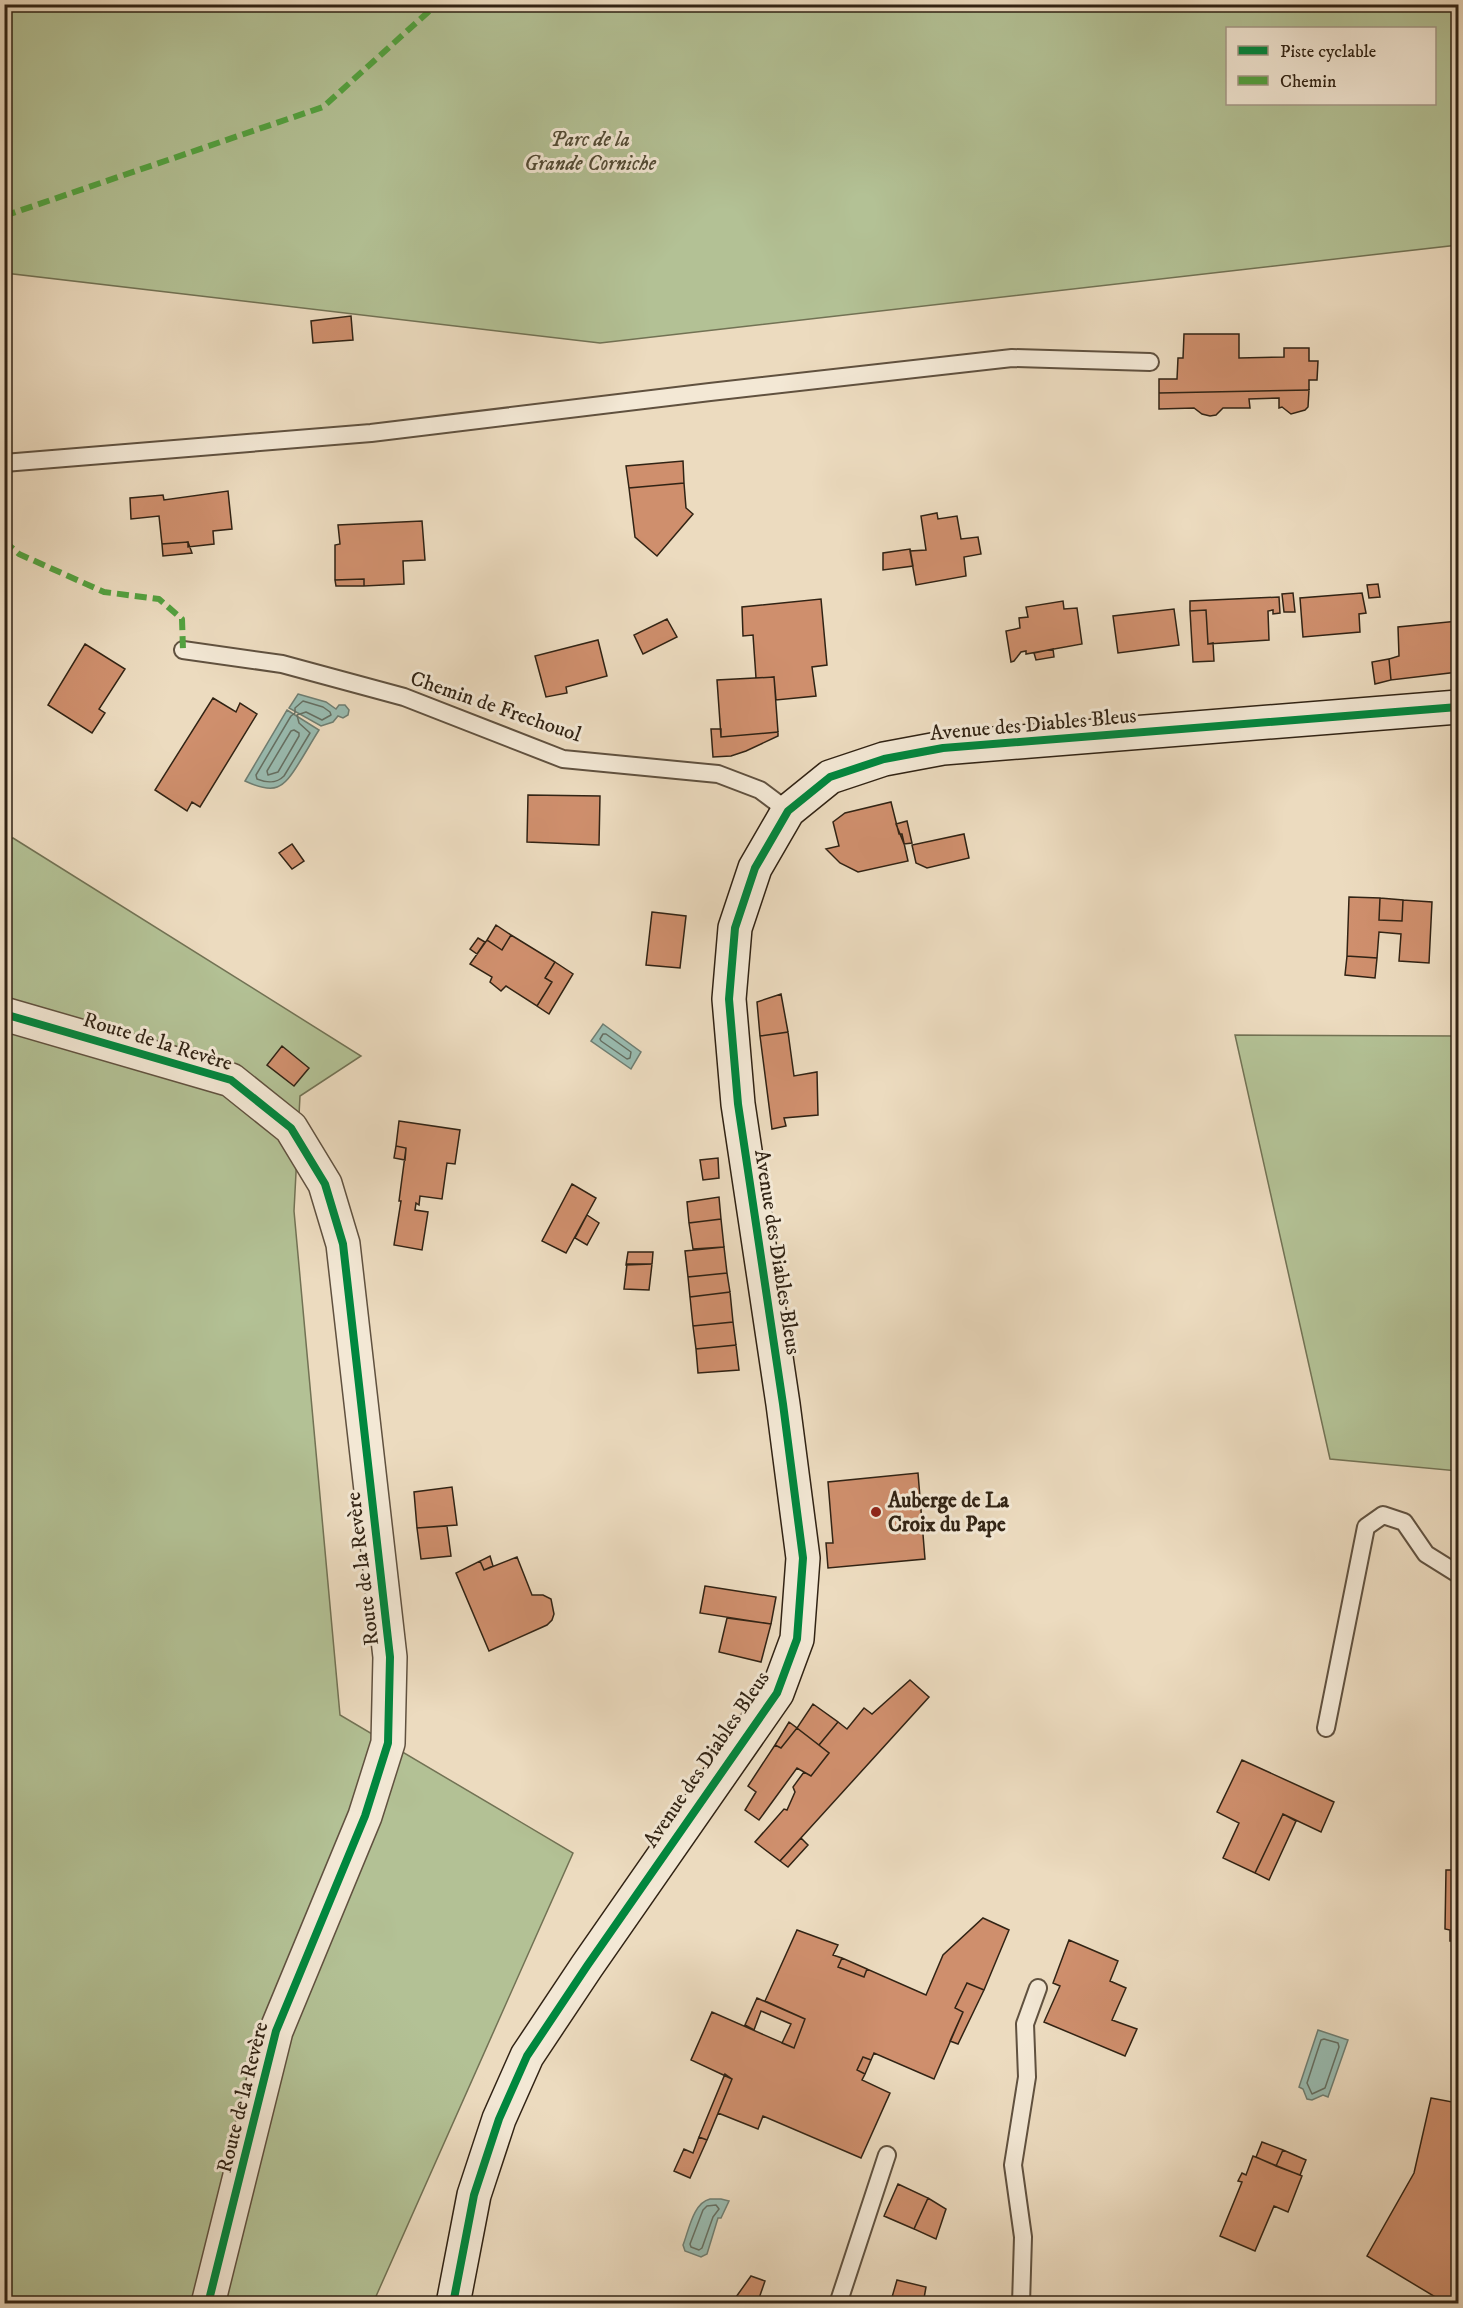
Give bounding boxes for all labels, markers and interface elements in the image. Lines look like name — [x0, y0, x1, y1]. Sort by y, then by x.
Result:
legend — [1226, 27, 1436, 105]
text: Piste cyclable — [1280, 41, 1376, 63]
text: Chemin — [1280, 71, 1337, 93]
park label: Parc de la Grande Corniche — [524, 127, 657, 177]
street label: Chemin de Frechouol — [407, 666, 585, 749]
street label: Avenue des Diables Bleus — [929, 703, 1137, 747]
street label: Route de la Revère — [80, 1007, 236, 1077]
street label: Avenue des Diables Bleus — [748, 1148, 806, 1357]
place label: Auberge de La Croix du Pape — [887, 1488, 1010, 1538]
street label: Route de la Revère — [341, 1490, 385, 1647]
marker: Auberge de La Croix du Pape — [869, 1505, 883, 1519]
street label: Avenue des Diables Bleus — [638, 1666, 776, 1853]
street label: Route de la Revère — [212, 2019, 274, 2175]

